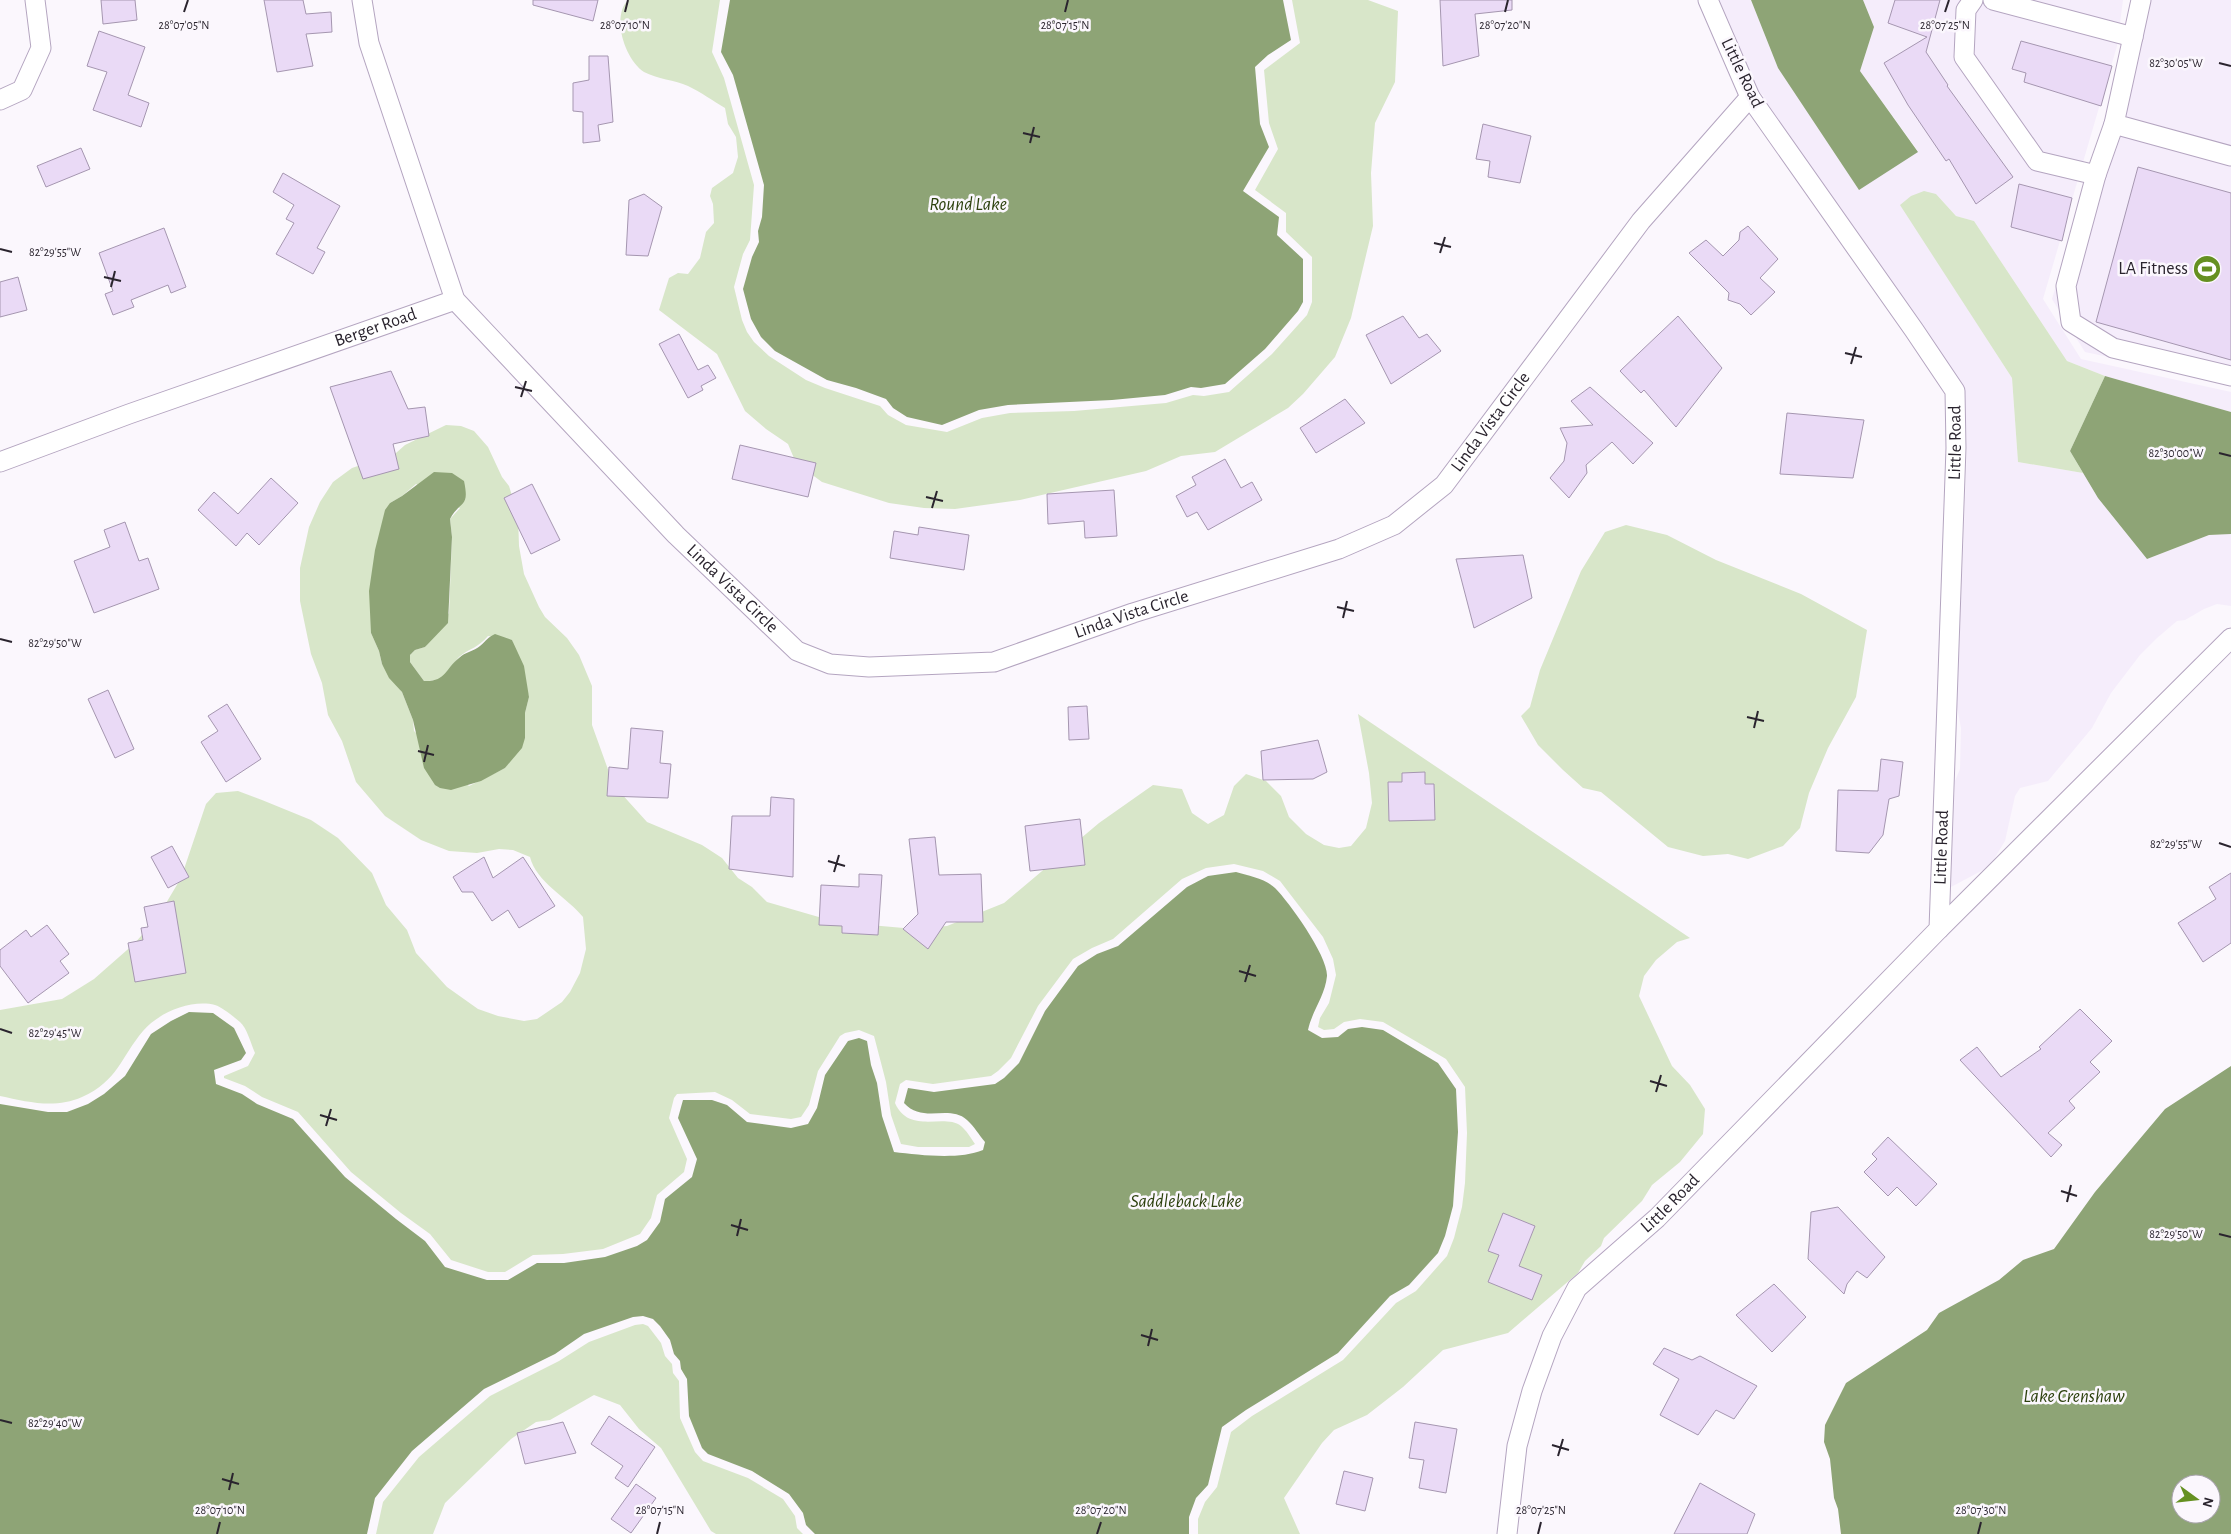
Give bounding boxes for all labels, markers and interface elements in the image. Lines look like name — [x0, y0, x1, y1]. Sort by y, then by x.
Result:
text: 28°07'05"N — [159, 19, 209, 31]
text: 28°07'10"N — [600, 19, 650, 31]
text: 28°07'15"N — [1041, 19, 1089, 31]
text: 28°07'20"N — [1479, 19, 1531, 31]
text: 28°07'25"N — [1920, 19, 1970, 31]
street label: Little Road — [1718, 35, 1766, 111]
text: 82°30'05"W — [2149, 57, 2203, 69]
water label: Round Lake — [929, 195, 1007, 214]
text: 82°29'55"W — [29, 246, 81, 258]
sports icon: LA Fitness — [2192, 254, 2222, 284]
place label: LA Fitness — [2118, 260, 2188, 278]
street label: Berger Road — [332, 305, 419, 350]
street label: Linda Vista Circle — [1448, 369, 1534, 475]
street label: Little Road — [1946, 405, 1965, 480]
text: 82°30'00"W — [2149, 447, 2204, 459]
street label: Linda Vista Circle — [683, 541, 781, 637]
street label: Linda Vista Circle — [1072, 587, 1191, 642]
text: 82°29'50"W — [28, 637, 82, 649]
street label: Little Road — [1932, 810, 1952, 885]
text: 82°29'55"W — [2150, 838, 2202, 850]
text: 82°29'45"W — [29, 1027, 82, 1039]
street label: Little Road — [1638, 1171, 1703, 1237]
water label: Saddleback Lake — [1130, 1192, 1242, 1211]
text: 82°29'50"W — [2149, 1228, 2203, 1240]
water label: Lake Crenshaw — [2023, 1387, 2125, 1406]
text: 82°29'40"W — [28, 1417, 82, 1429]
north arrow — [2171, 1474, 2221, 1524]
text: N — [2200, 1496, 2216, 1509]
text: 28°07'10"N — [195, 1504, 245, 1516]
text: 28°07'15"N — [636, 1504, 684, 1516]
text: 28°07'20"N — [1075, 1504, 1127, 1516]
text: 28°07'25"N — [1516, 1504, 1566, 1516]
text: 28°07'30"N — [1956, 1504, 2006, 1516]

